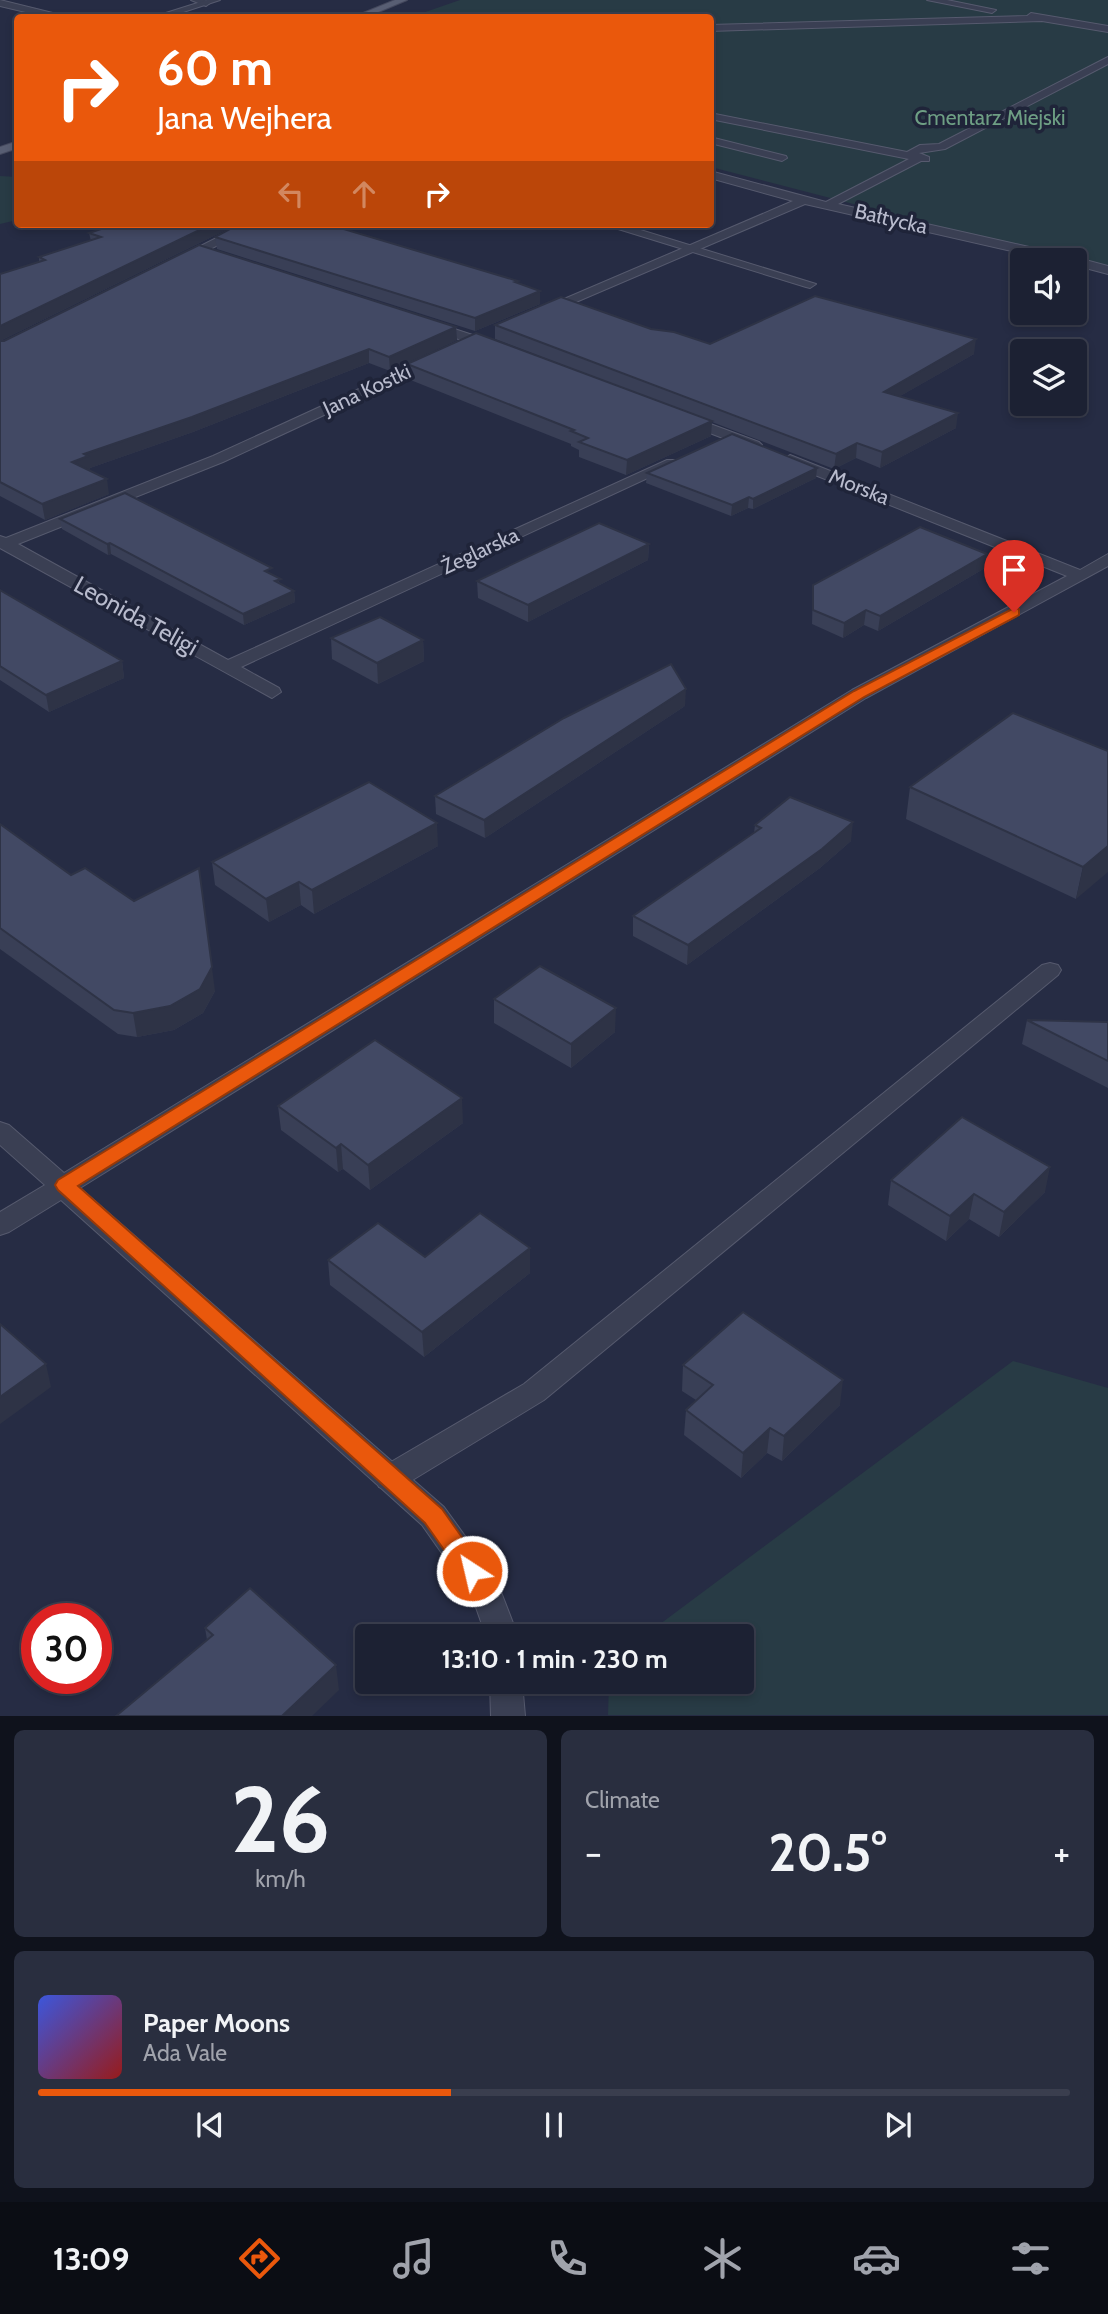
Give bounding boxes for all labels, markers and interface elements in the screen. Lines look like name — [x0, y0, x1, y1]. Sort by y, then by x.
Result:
text: 60 m — [157, 38, 273, 97]
icon: right — [42, 42, 133, 133]
text: Jana Wejhera — [157, 98, 332, 137]
park label: Cmentarz Miejski — [915, 105, 1066, 131]
icon: left — [272, 175, 310, 213]
icon: ahead — [345, 175, 383, 213]
icon: right — [418, 175, 456, 213]
street label: Bałtycka — [852, 198, 930, 239]
map controls — [1010, 248, 1087, 416]
button: sound — [1010, 248, 1087, 325]
button: layers — [1010, 339, 1087, 416]
street label: Jana Kostki — [318, 358, 415, 421]
street label: Morska — [825, 463, 893, 510]
street label: Żeglarska — [437, 522, 522, 579]
pin — [984, 540, 1044, 612]
icon: arrive — [995, 551, 1033, 589]
street label: Leonida Teligi — [69, 570, 203, 662]
position arrow — [435, 1534, 509, 1608]
speed limit sign: 30 — [21, 1603, 112, 1694]
text: 13:10 · 1 min · 230 m — [442, 1643, 668, 1675]
text: 26 — [231, 1764, 330, 1875]
text: Climate — [585, 1786, 660, 1814]
text: 20.5° — [768, 1821, 887, 1884]
text: − — [585, 1829, 602, 1876]
text: + — [1053, 1829, 1070, 1876]
text: km/h — [255, 1865, 306, 1893]
text: Paper Moons — [143, 2007, 290, 2039]
text: Ada Vale — [143, 2039, 227, 2067]
icon: previous — [191, 2106, 229, 2144]
icon: pause — [535, 2106, 573, 2144]
icon: next — [879, 2106, 917, 2144]
icon: directions — [235, 2234, 284, 2283]
icon: music — [389, 2234, 438, 2283]
icon: phone — [543, 2234, 592, 2283]
icon: climate — [698, 2234, 747, 2283]
icon: car — [852, 2234, 901, 2283]
icon: filters — [1006, 2234, 1055, 2283]
text: 13:09 — [53, 2239, 129, 2278]

